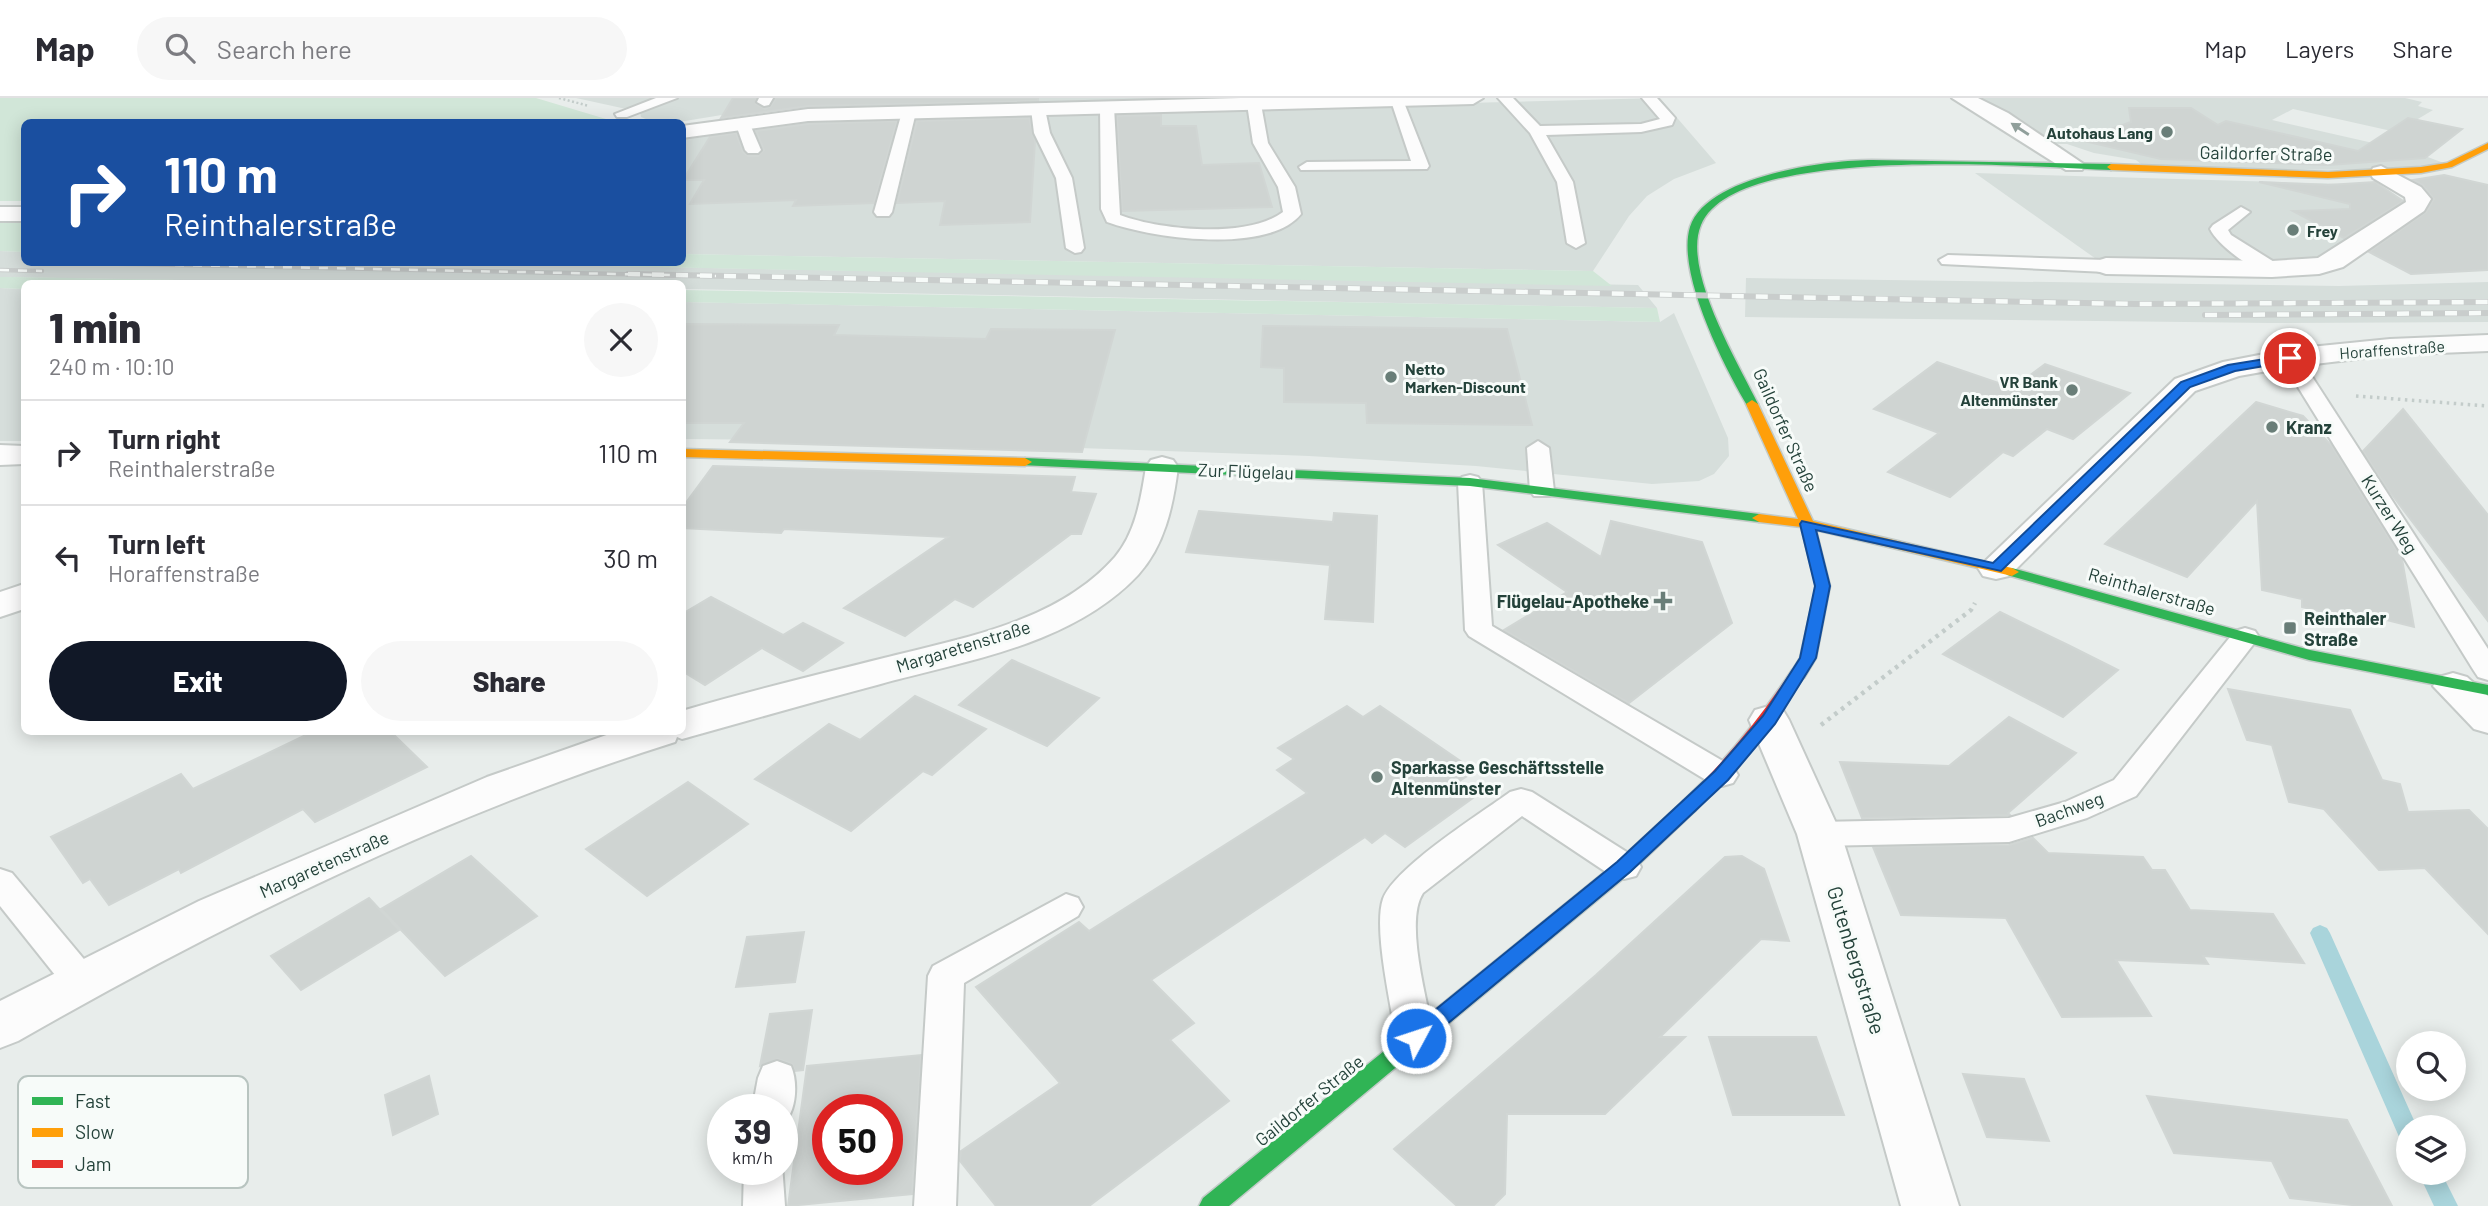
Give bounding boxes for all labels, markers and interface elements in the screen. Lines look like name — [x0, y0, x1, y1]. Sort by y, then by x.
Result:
search box — [137, 17, 627, 80]
text: Map — [35, 28, 95, 68]
icon: search — [161, 29, 199, 67]
text: Search here — [217, 33, 352, 64]
text: Map — [2204, 34, 2247, 63]
text: Layers — [2285, 34, 2354, 63]
text: Share — [2392, 34, 2453, 63]
one-way arrow — [2010, 122, 2029, 135]
place label: Autohaus Lang — [2046, 123, 2153, 142]
marker: Autohaus Lang — [2159, 124, 2175, 140]
street label: Gaildorfer Straße — [2199, 141, 2333, 165]
text: 110 m — [164, 144, 278, 203]
icon: right — [49, 147, 140, 238]
text: Reinthalerstraße — [164, 204, 397, 242]
place label: Frey — [2307, 221, 2338, 240]
marker: Frey — [2285, 222, 2301, 238]
text: 1 min — [49, 301, 141, 351]
button: close — [584, 303, 658, 377]
pin — [2260, 328, 2320, 388]
street label: Horaffenstraße — [2339, 336, 2445, 362]
icon: arrive — [2271, 339, 2309, 377]
text: 240 m · 10:10 — [49, 352, 175, 380]
place label: Netto Marken-Discount — [1405, 359, 1526, 396]
street label: Gaildorfer Straße — [1749, 365, 1823, 495]
marker: Netto Marken-Discount — [1383, 369, 1399, 385]
place label: VR Bank Altenmünster — [1960, 372, 2058, 409]
marker: VR Bank Altenmünster — [2064, 382, 2080, 398]
place label: Kranz — [2286, 416, 2332, 438]
marker: Kranz — [2264, 419, 2280, 435]
text: Turn right — [108, 423, 221, 454]
icon: right — [49, 434, 87, 472]
text: 110 m — [598, 437, 658, 468]
text: Reinthalerstraße — [108, 454, 275, 482]
street label: Zur Flügelau — [1198, 458, 1294, 484]
street label: Kurzer Weg — [2357, 470, 2423, 558]
text: Turn left — [108, 528, 206, 559]
icon: left — [49, 539, 87, 577]
text: 30 m — [603, 542, 658, 573]
text: Horaffenstraße — [108, 559, 260, 587]
street label: Reinthalerstraße — [2086, 562, 2218, 620]
place label: Flügelau-Apotheke — [1497, 590, 1649, 612]
marker: Flügelau-Apotheke — [1655, 593, 1671, 609]
place label: Reinthaler Straße — [2304, 607, 2387, 650]
street label: Margaretenstraße — [893, 615, 1033, 677]
marker: Reinthaler Straße — [2282, 620, 2298, 636]
button: Exit — [49, 641, 347, 721]
button: Share — [361, 641, 658, 721]
place label: Sparkasse Geschäftsstelle Altenmünster — [1391, 756, 1604, 799]
marker: Sparkasse Geschäftsstelle Altenmünster — [1369, 769, 1385, 785]
street label: Bachweg — [2032, 786, 2106, 832]
street label: Margaretenstraße — [256, 826, 392, 902]
street label: Gutenbergstraße — [1823, 883, 1891, 1037]
position arrow — [1379, 1001, 1453, 1075]
map controls — [2396, 1031, 2466, 1185]
button: search — [2396, 1031, 2466, 1101]
street label: Gaildorfer Straße — [1250, 1050, 1368, 1150]
legend — [18, 1076, 248, 1188]
text: Fast — [75, 1089, 111, 1112]
speed limit sign: 50 — [812, 1094, 903, 1185]
text: 39 — [734, 1109, 771, 1151]
button: layers — [2396, 1115, 2466, 1185]
text: Slow — [75, 1120, 114, 1143]
text: km/h — [732, 1146, 773, 1168]
text: Jam — [75, 1152, 111, 1175]

